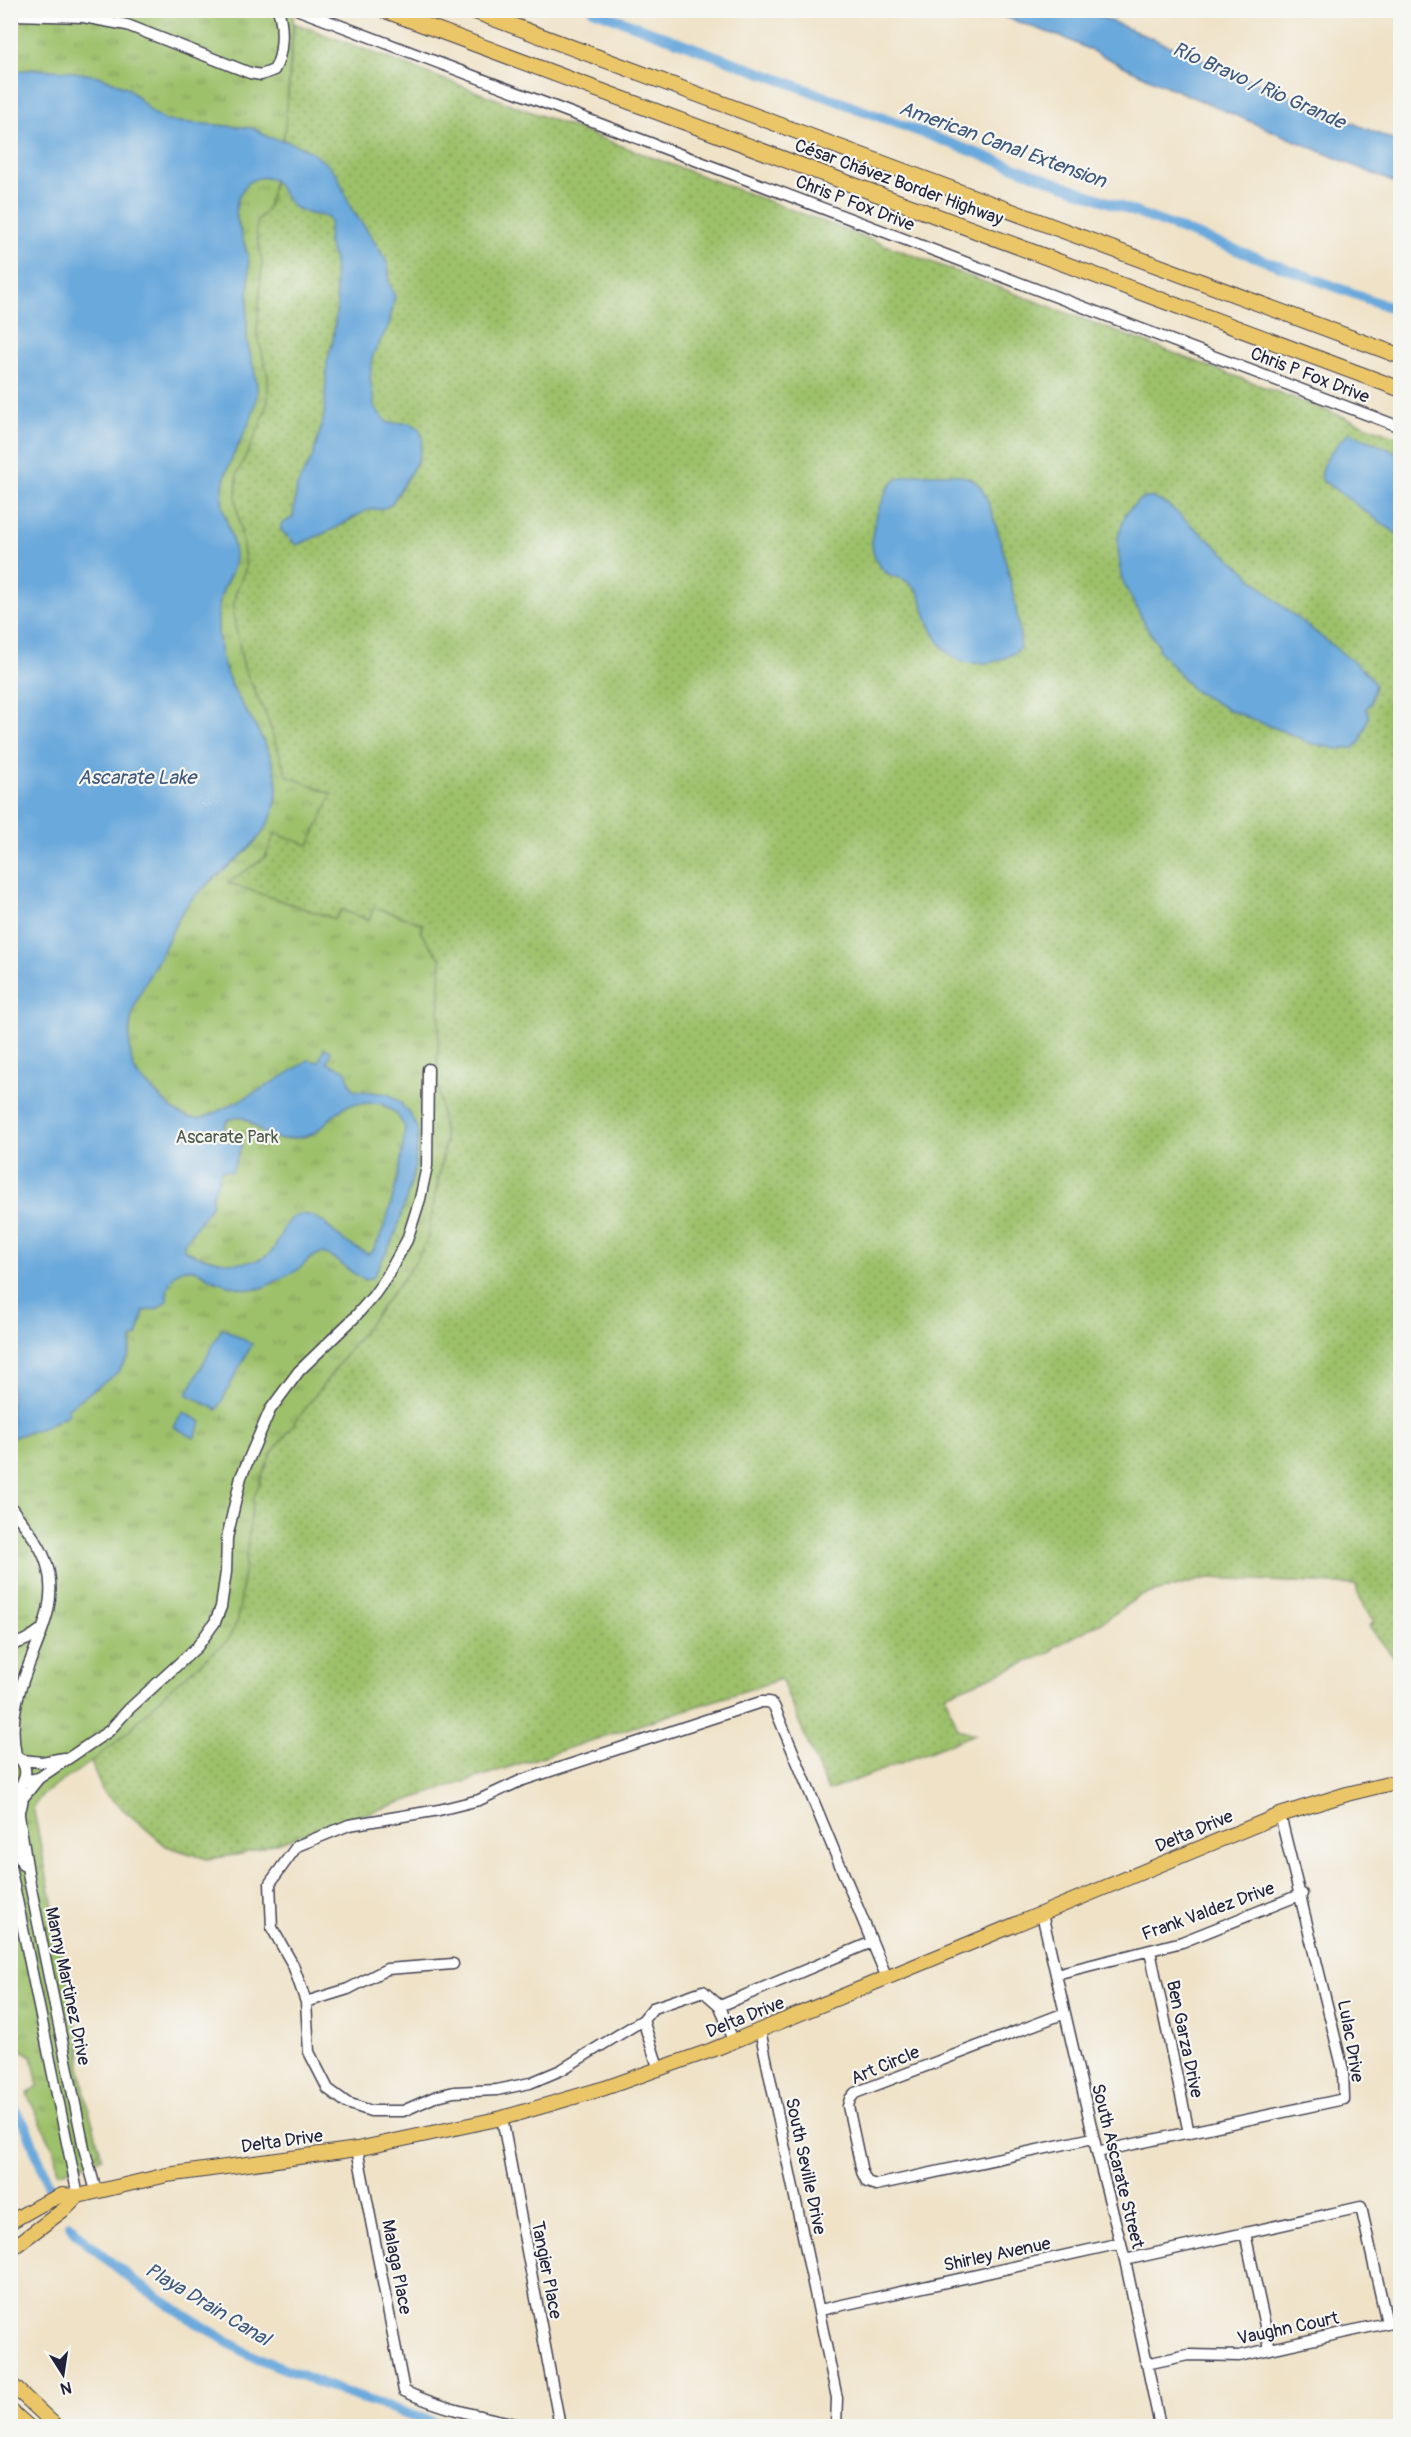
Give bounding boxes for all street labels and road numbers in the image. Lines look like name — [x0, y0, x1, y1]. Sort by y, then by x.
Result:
street label: César Chávez Border Highway — [791, 134, 1007, 231]
street label: Chris P Fox Drive — [792, 170, 918, 237]
street label: Chris P Fox Drive — [1247, 342, 1373, 409]
street label: Delta Drive — [1152, 1805, 1237, 1858]
street label: Frank Valdez Drive — [1139, 1877, 1278, 1946]
street label: Manny Martinez Drive — [40, 1905, 96, 2067]
street label: Ben Garza Drive — [1161, 1978, 1208, 2100]
street label: Delta Drive — [703, 1991, 788, 2044]
street label: Lulac Drive — [1332, 1998, 1369, 2084]
street label: Art Circle — [847, 2041, 923, 2090]
street label: South Ascarate Street — [1086, 2081, 1149, 2252]
street label: South Seville Drive — [780, 2096, 831, 2237]
street label: Delta Drive — [240, 2124, 325, 2159]
street label: Malaga Place — [376, 2218, 417, 2316]
street label: Tangier Place — [526, 2219, 567, 2321]
street label: Shirley Avenue — [941, 2232, 1053, 2277]
street label: Vaughn Court — [1235, 2306, 1342, 2350]

